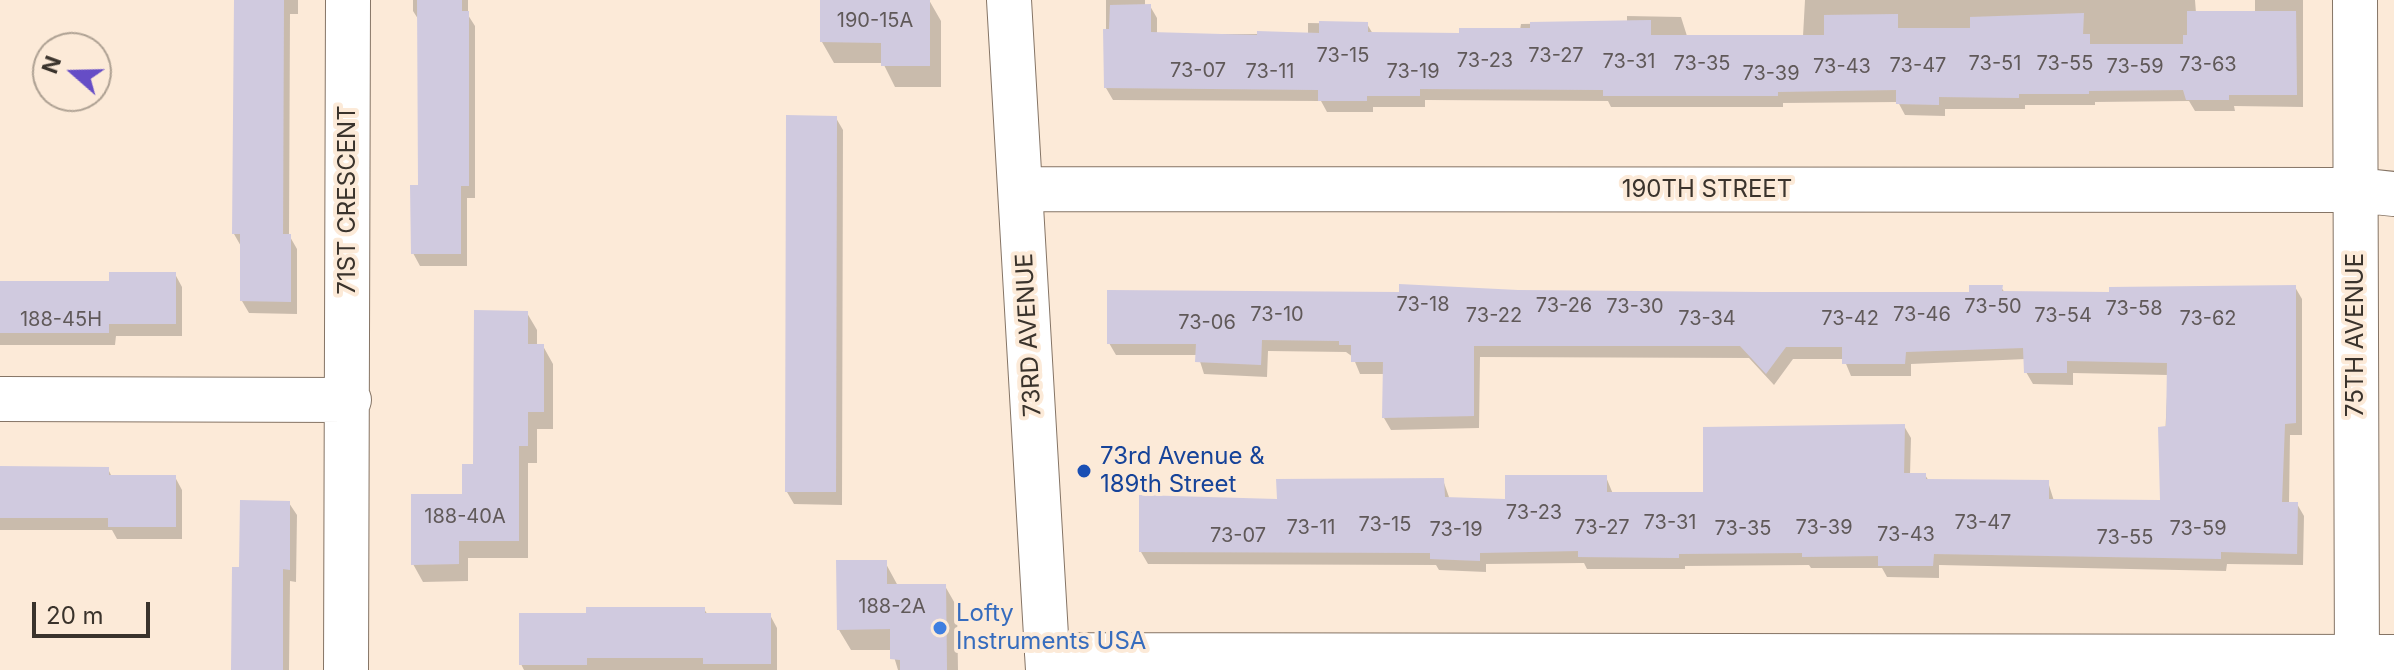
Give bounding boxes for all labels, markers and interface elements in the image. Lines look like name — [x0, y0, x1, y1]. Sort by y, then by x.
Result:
house number: 190-15A — [837, 9, 913, 33]
north arrow — [32, 32, 112, 112]
house number: 73-15 — [1317, 44, 1369, 68]
house number: 73-27 — [1528, 44, 1584, 68]
house number: 73-23 — [1457, 49, 1513, 73]
house number: 73-31 — [1603, 50, 1655, 74]
text: N — [36, 52, 66, 77]
house number: 73-35 — [1674, 52, 1730, 76]
house number: 73-51 — [1969, 52, 2021, 76]
house number: 73-55 — [2037, 52, 2093, 76]
house number: 73-63 — [2179, 53, 2237, 77]
house number: 73-47 — [1890, 54, 1946, 78]
house number: 73-43 — [1813, 55, 1871, 79]
house number: 73-59 — [2106, 55, 2164, 79]
house number: 73-07 — [1170, 59, 1226, 83]
house number: 73-11 — [1246, 60, 1294, 84]
house number: 73-19 — [1386, 60, 1440, 84]
house number: 73-39 — [1742, 62, 1800, 86]
street label: 71ST CRESCENT — [334, 105, 362, 295]
street label: 190TH STREET — [1622, 176, 1792, 204]
street label: 73RD AVENUE — [1010, 252, 1048, 418]
street label: 75TH AVENUE — [2342, 253, 2370, 417]
house number: 73-18 — [1396, 293, 1450, 317]
house number: 73-26 — [1536, 294, 1592, 318]
house number: 73-30 — [1606, 295, 1664, 319]
house number: 73-50 — [1964, 295, 2022, 319]
house number: 73-58 — [2105, 297, 2163, 321]
house number: 73-10 — [1250, 303, 1304, 327]
house number: 73-46 — [1893, 303, 1951, 327]
house number: 73-22 — [1466, 304, 1522, 328]
house number: 73-54 — [2034, 304, 2092, 328]
house number: 73-34 — [1678, 307, 1736, 331]
house number: 73-42 — [1821, 307, 1879, 331]
house number: 73-62 — [2179, 307, 2237, 331]
house number: 188-45H — [20, 308, 102, 332]
house number: 73-06 — [1178, 311, 1236, 335]
place label: 73rd Avenue & 189th Street — [1100, 443, 1265, 499]
marker: 73rd Avenue & 189th Street — [1075, 462, 1093, 480]
house number: 73-23 — [1506, 501, 1562, 525]
house number: 188-40A — [424, 505, 506, 529]
house number: 73-31 — [1644, 511, 1696, 535]
house number: 73-47 — [1955, 511, 2011, 535]
house number: 73-15 — [1359, 513, 1411, 537]
house number: 73-11 — [1287, 516, 1335, 540]
house number: 73-27 — [1574, 516, 1630, 540]
house number: 73-39 — [1795, 516, 1853, 540]
house number: 73-35 — [1715, 517, 1771, 541]
house number: 73-59 — [2169, 517, 2227, 541]
house number: 73-19 — [1429, 518, 1483, 542]
house number: 73-43 — [1877, 523, 1935, 547]
house number: 73-07 — [1210, 524, 1266, 548]
house number: 73-55 — [2097, 526, 2153, 550]
scale bar — [36, 586, 154, 636]
house number: 188-2A — [858, 595, 926, 619]
place label: Lofty Instruments USA — [956, 600, 1146, 656]
text: 20 m — [46, 601, 104, 630]
marker: Lofty Instruments USA — [931, 619, 949, 637]

